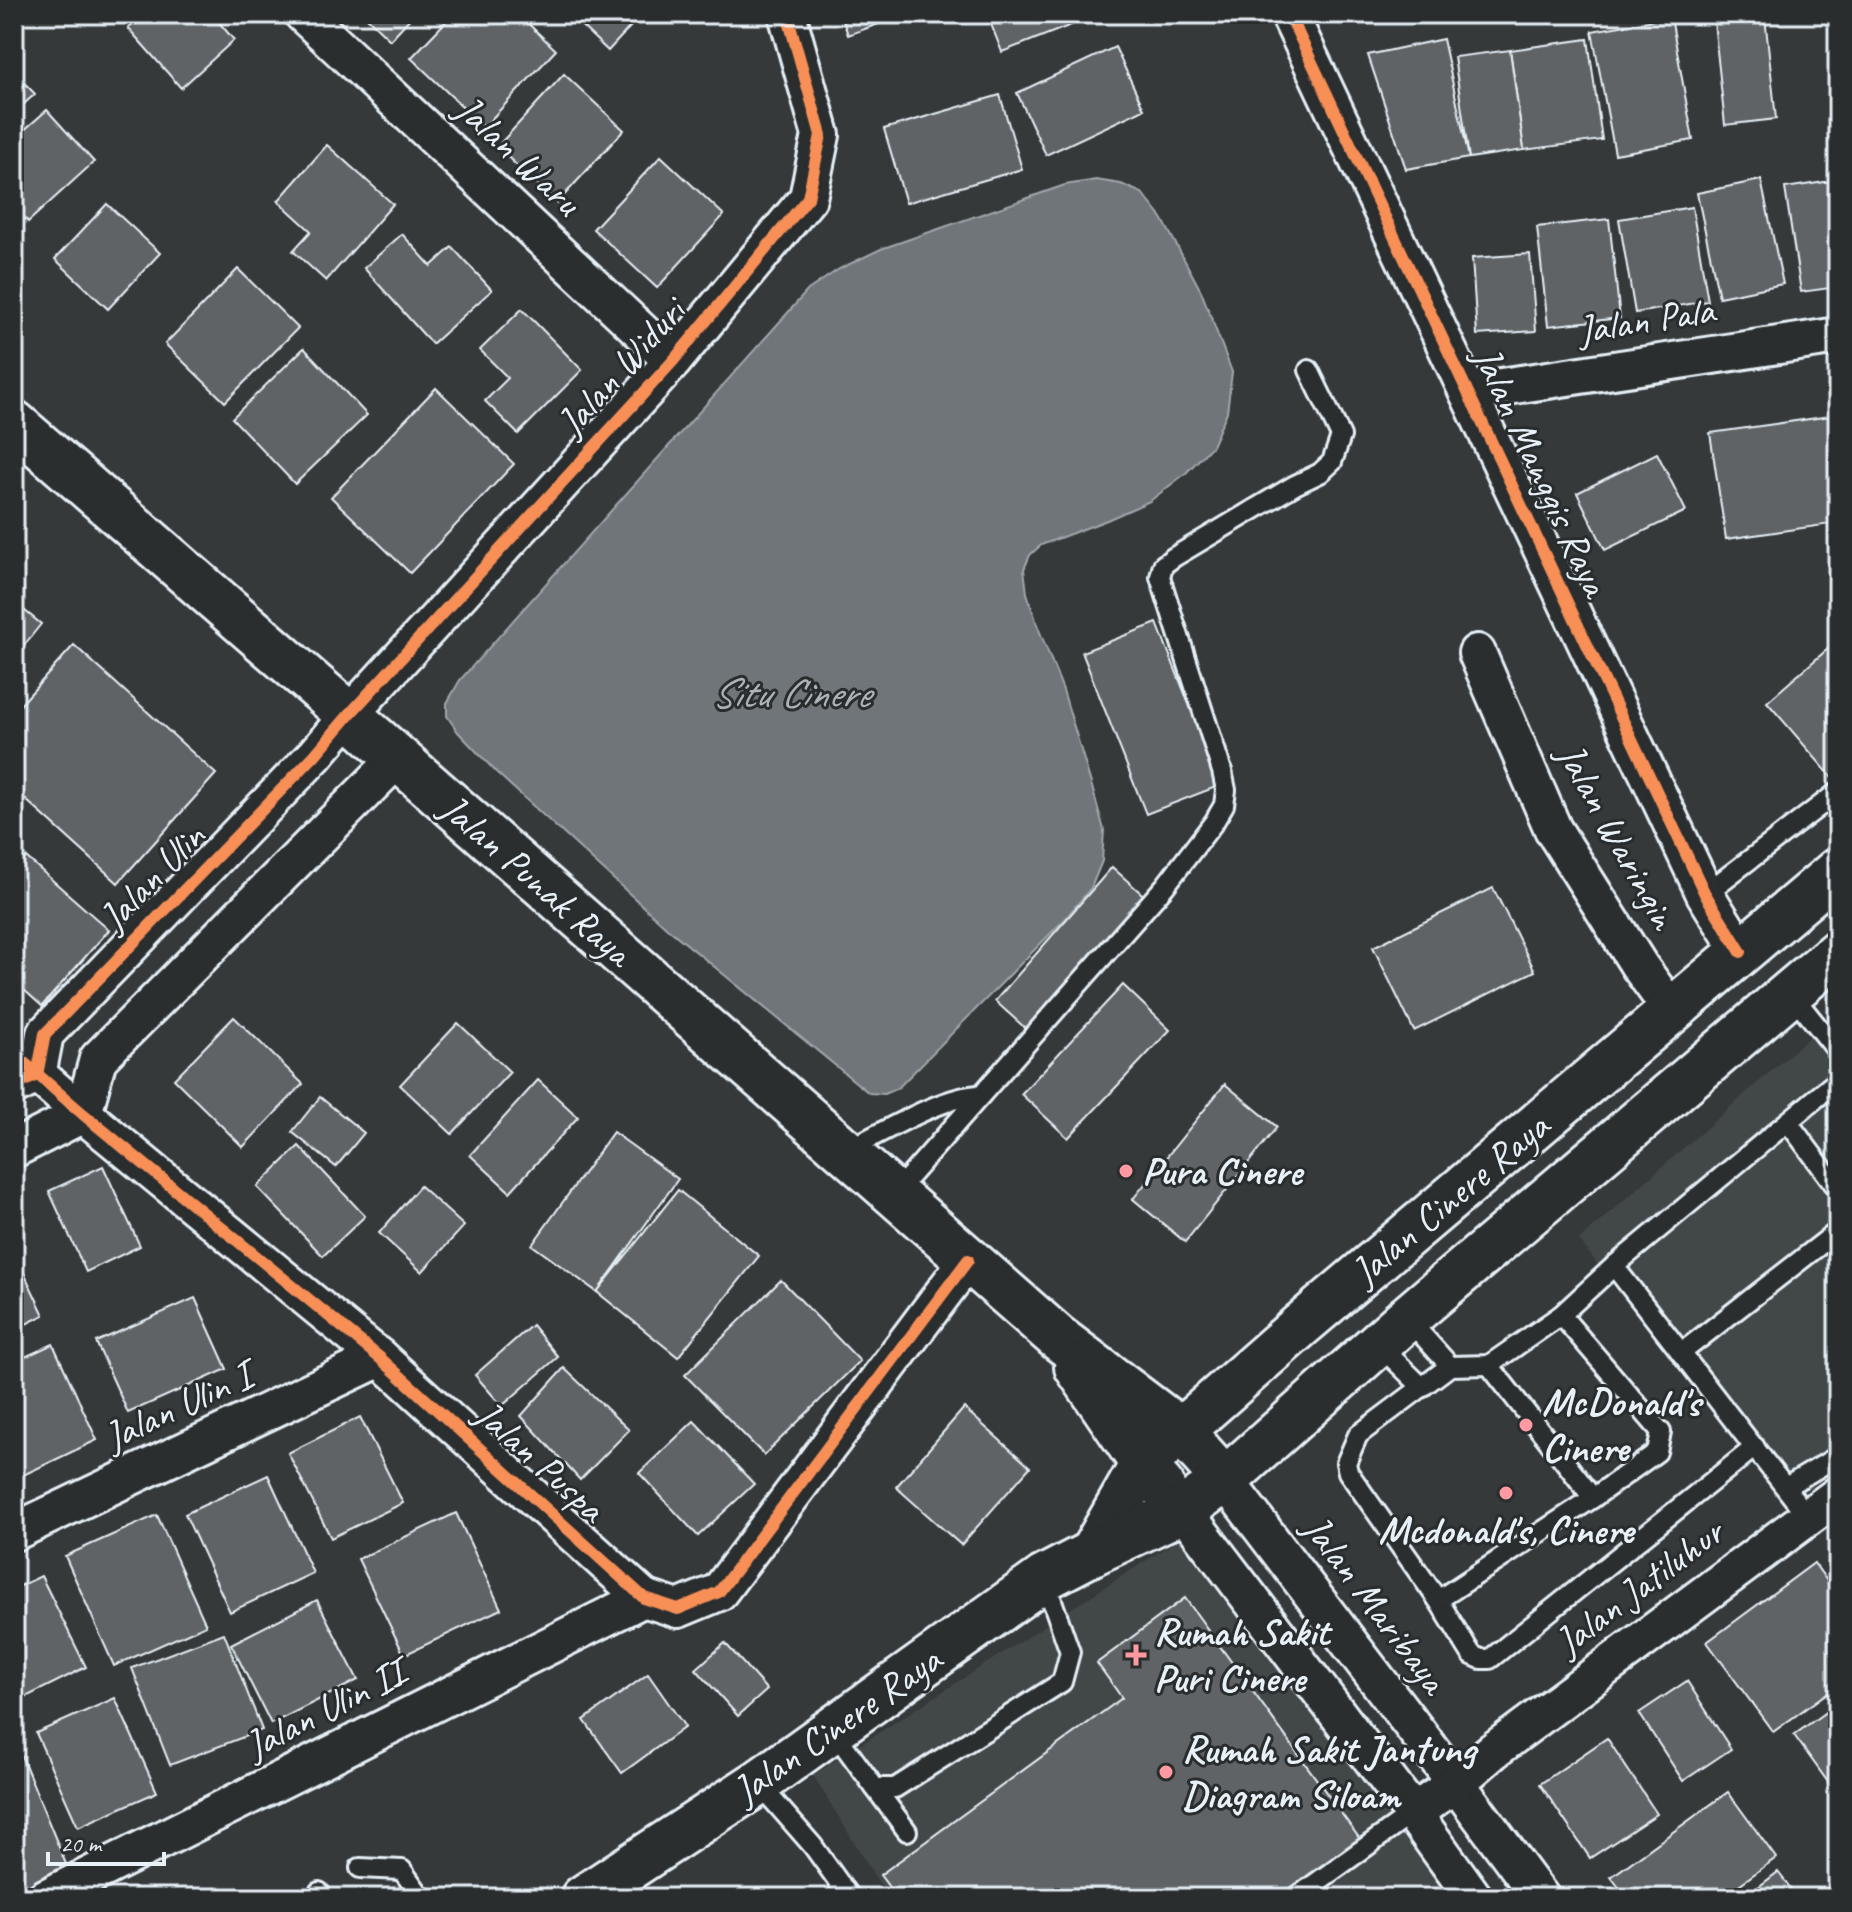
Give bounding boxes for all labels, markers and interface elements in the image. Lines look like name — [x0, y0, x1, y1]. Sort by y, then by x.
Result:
street label: Jalan Waru — [443, 83, 593, 227]
street label: Jalan Widuri — [545, 284, 699, 448]
street label: Jalan Pala — [1572, 284, 1720, 356]
street label: Jalan Manggis Raya — [1461, 337, 1622, 607]
water label: Situ Cinere — [711, 667, 875, 720]
street label: Jalan Waringin — [1545, 733, 1689, 939]
street label: Jalan Punak Raya — [428, 782, 645, 979]
street label: Jalan Ulin — [87, 812, 216, 943]
street label: Jalan Cinere Raya — [1339, 1100, 1561, 1298]
place label: Pura Cinere — [1142, 1146, 1304, 1196]
marker: Pura Cinere — [1117, 1162, 1135, 1180]
street label: Jalan Ulin I — [94, 1347, 267, 1463]
place label: McDonald's Cinere — [1542, 1377, 1704, 1473]
street label: Jalan Puspa — [463, 1388, 617, 1534]
marker: McDonald's Cinere — [1517, 1416, 1535, 1434]
marker: Mcdonald's, Cinere — [1497, 1484, 1515, 1502]
street label: Jalan Maribaya — [1291, 1503, 1460, 1706]
place label: Mcdonald's, Cinere — [1379, 1505, 1636, 1555]
street label: Jalan Jatiluhur — [1543, 1505, 1736, 1668]
place label: Rumah Sakit Puri Cinere — [1154, 1607, 1333, 1703]
street label: Jalan Cinere Raya — [721, 1633, 953, 1816]
street label: Jalan Ulin II — [235, 1644, 421, 1771]
marker: Rumah Sakit Puri Cinere — [1125, 1644, 1147, 1666]
place label: Rumah Sakit Jantung Diagram Siloam — [1182, 1724, 1479, 1820]
marker: Rumah Sakit Jantung Diagram Siloam — [1157, 1763, 1175, 1781]
scale bar — [48, 1816, 164, 1866]
text: 20 m — [60, 1829, 103, 1859]

